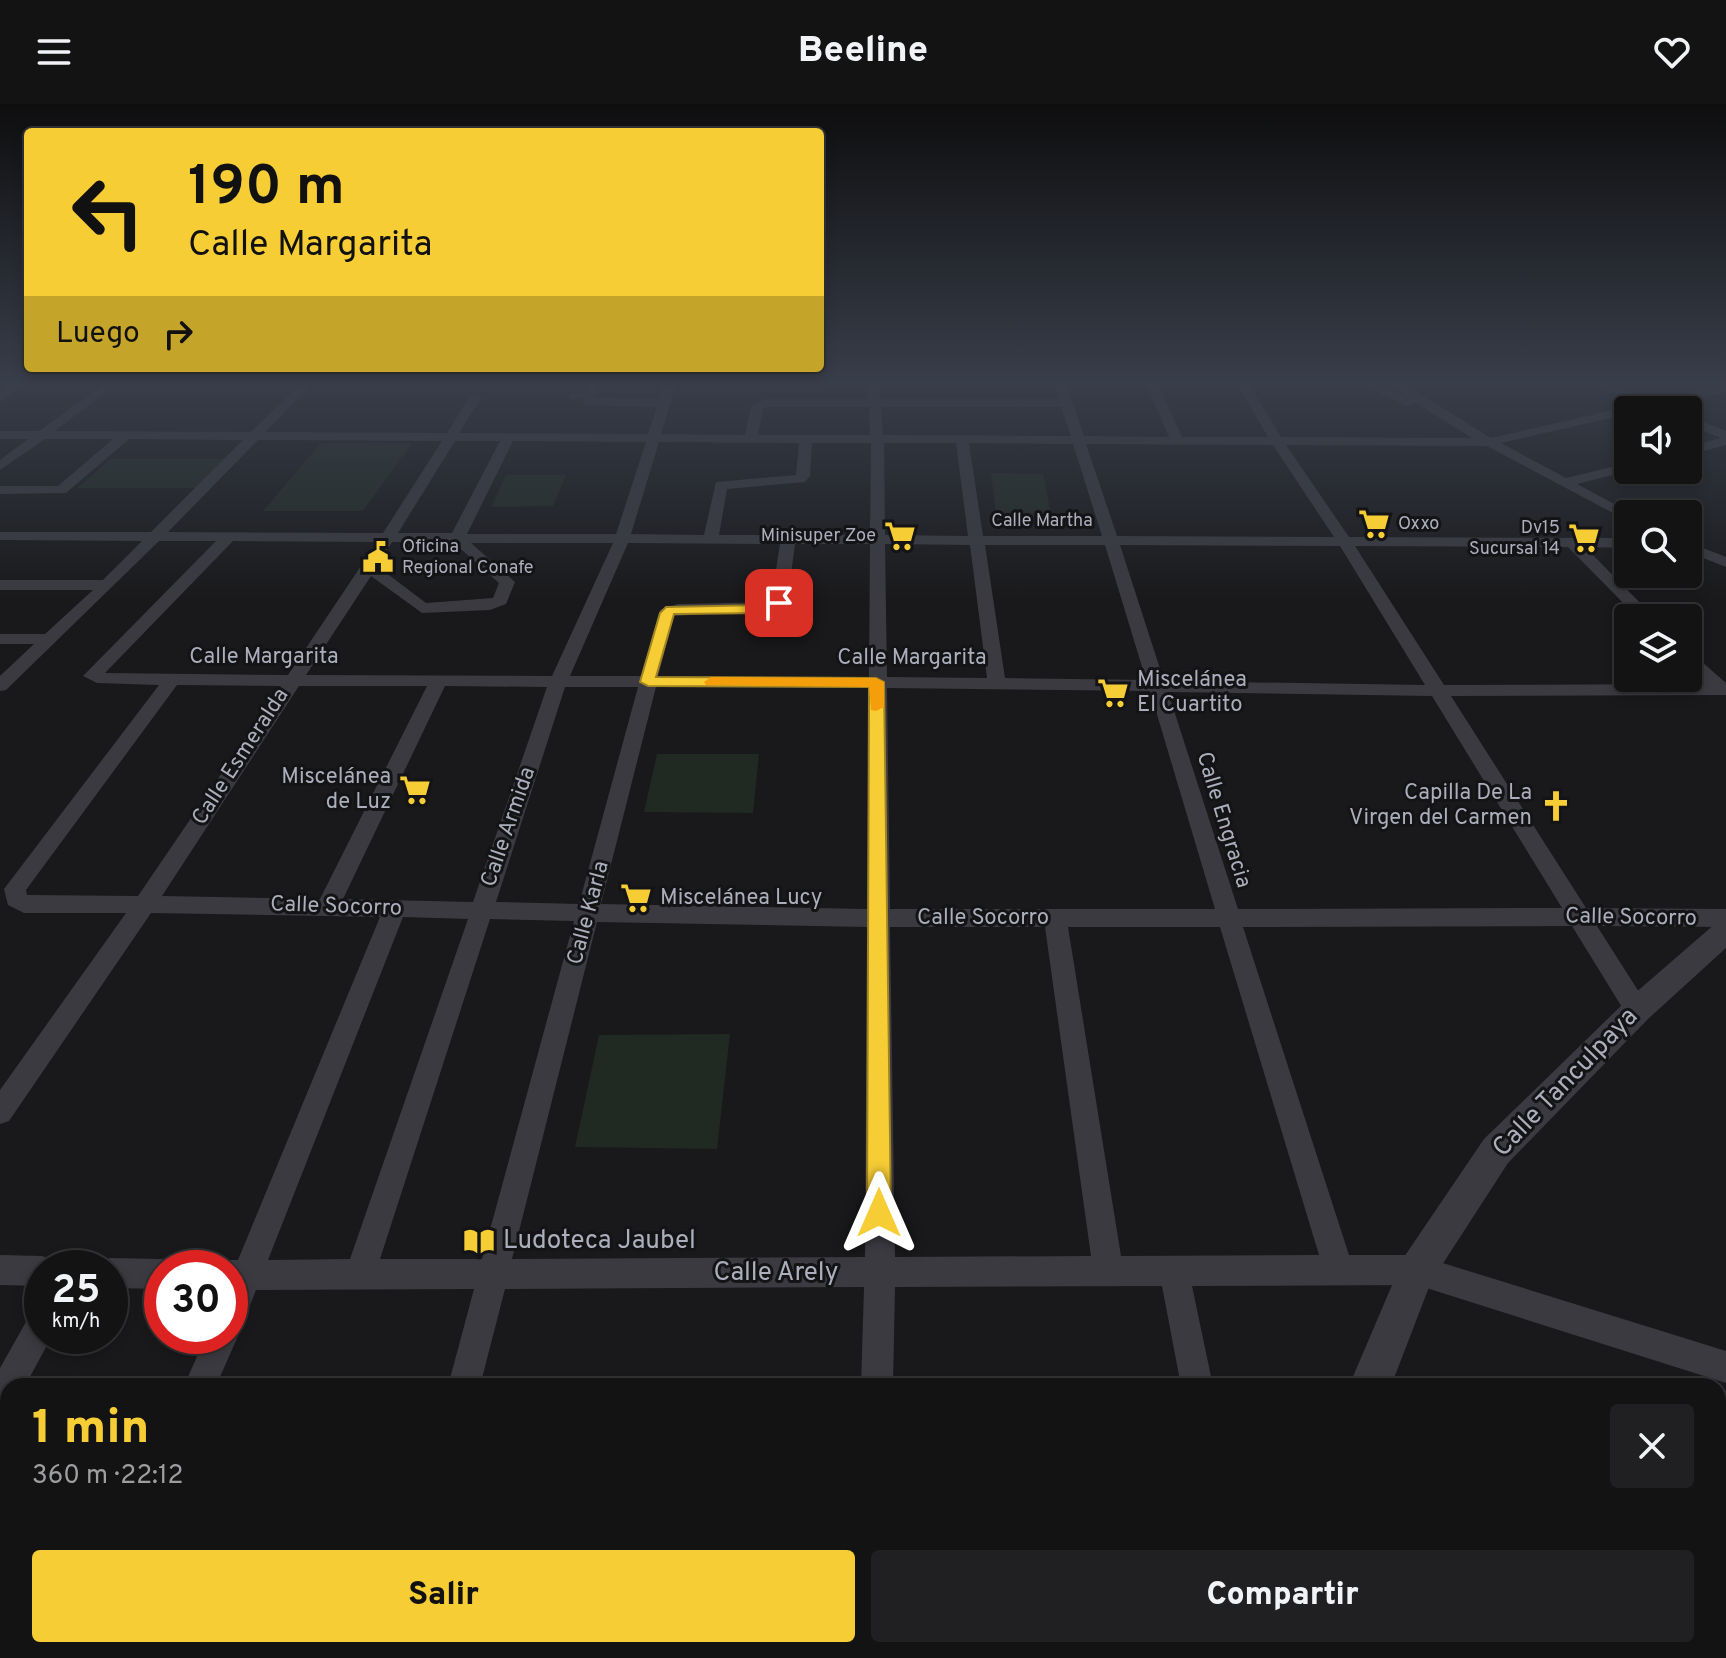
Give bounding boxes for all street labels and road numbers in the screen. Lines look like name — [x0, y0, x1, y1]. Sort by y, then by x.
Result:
street label: Calle Martha — [991, 510, 1093, 533]
street label: Calle Margarita — [189, 644, 339, 671]
street label: Calle Margarita — [837, 645, 987, 672]
street label: Calle Esmeralda — [187, 683, 295, 831]
street label: Calle Engracia — [1190, 749, 1256, 891]
street label: Calle Armida — [476, 764, 542, 890]
street label: Calle Karla — [562, 858, 616, 968]
street label: Calle Socorro — [270, 891, 402, 923]
street label: Calle Socorro — [1565, 903, 1697, 933]
street label: Calle Socorro — [917, 905, 1049, 932]
street label: Calle Tanculpaya — [1486, 1001, 1646, 1165]
street label: Calle Arely — [714, 1257, 838, 1290]

